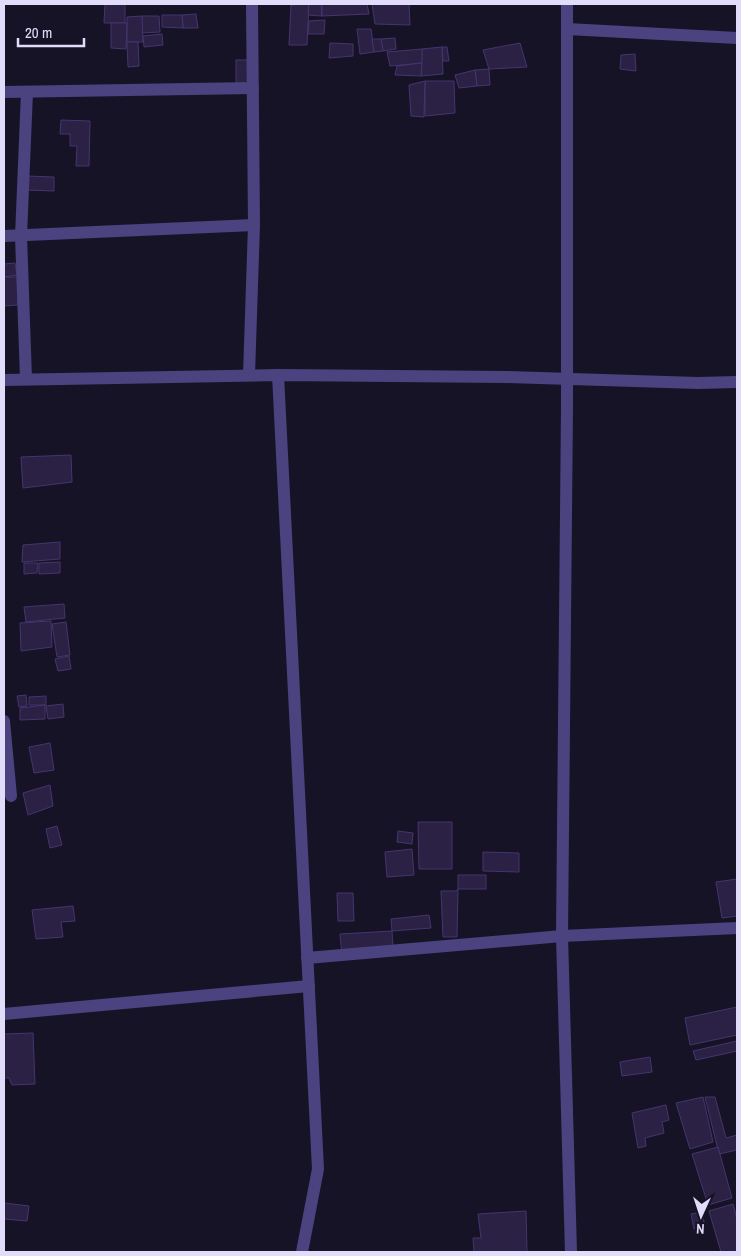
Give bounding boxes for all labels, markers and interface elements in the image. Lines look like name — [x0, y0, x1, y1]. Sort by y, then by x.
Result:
scale bar — [18, 15, 84, 47]
text: 20 m — [25, 22, 52, 43]
north arrow — [676, 1191, 726, 1241]
text: N — [696, 1220, 705, 1238]

